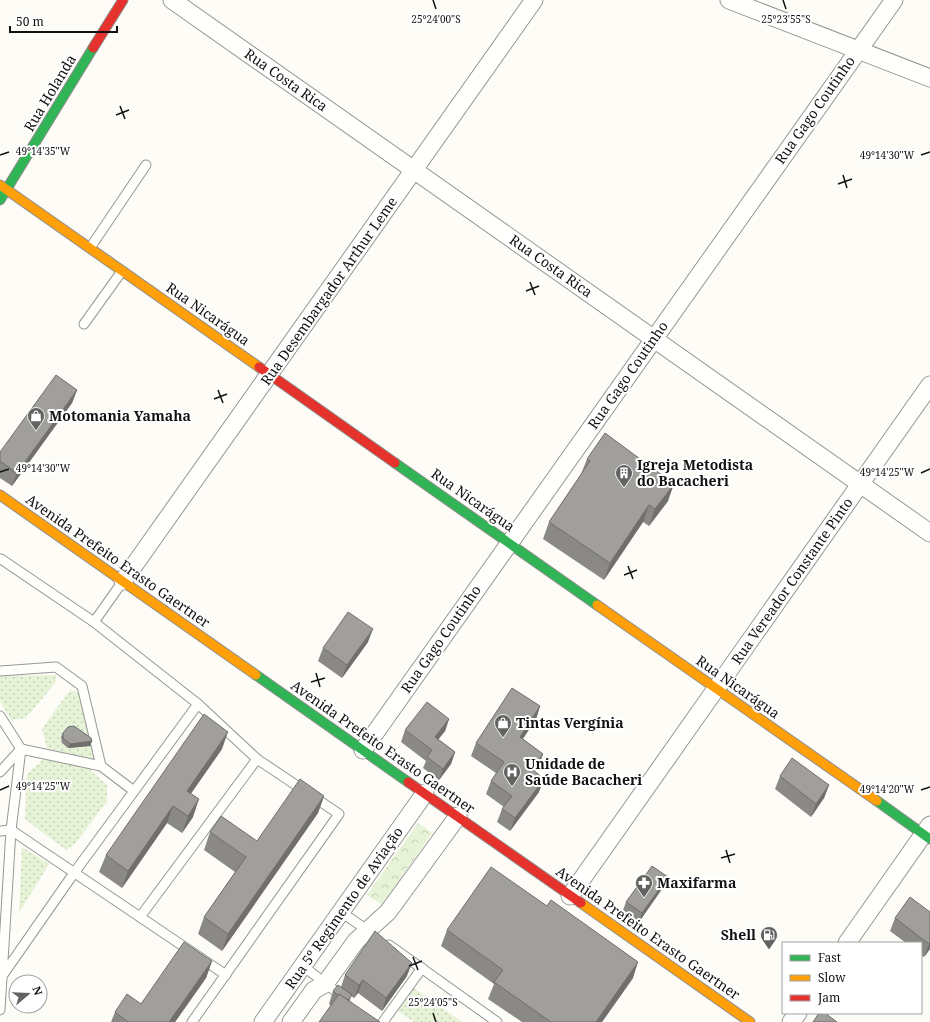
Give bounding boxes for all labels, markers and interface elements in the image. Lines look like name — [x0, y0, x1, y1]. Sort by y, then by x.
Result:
scale bar — [10, 8, 117, 34]
text: 25°24'00"S — [411, 12, 461, 26]
text: 25°23'55"S — [761, 12, 811, 26]
text: 50 m — [16, 13, 44, 30]
street label: Rua Costa Rica — [241, 44, 332, 115]
street label: Rua Holanda — [19, 51, 80, 135]
street label: Rua Gago Coutinho — [770, 52, 859, 167]
text: 49°14'35"W — [16, 144, 71, 158]
text: 49°14'30"W — [860, 148, 915, 162]
street label: Rua Desembargador Arthur Leme — [256, 193, 401, 389]
street label: Rua Costa Rica — [506, 230, 597, 301]
street label: Rua Nicarágua — [163, 278, 254, 350]
street label: Rua Gago Coutinho — [583, 317, 672, 432]
shop icon: Motomania Yamaha — [26, 406, 46, 431]
place label: Motomania Yamaha — [49, 406, 191, 425]
place label: Igreja Metodista do Bacacheri — [637, 455, 753, 490]
text: 49°14'30"W — [16, 461, 71, 475]
building icon: Igreja Metodista do Bacacheri — [614, 463, 634, 488]
street label: Rua Nicarágua — [428, 464, 519, 536]
text: 49°14'25"W — [860, 465, 915, 479]
street label: Avenida Prefeito Erasto Gaertner — [23, 490, 214, 632]
street label: Rua Vereador Constante Pinto — [727, 494, 857, 668]
street label: Rua Gago Coutinho — [396, 581, 485, 696]
street label: Rua Nicarágua — [693, 651, 784, 723]
street label: Avenida Prefeito Erasto Gaertner — [288, 676, 479, 818]
shop icon: Tintas Vergínia — [493, 713, 513, 738]
place label: Tintas Vergínia — [516, 713, 624, 732]
place label: Unidade de Saúde Bacacheri — [525, 754, 642, 789]
hospital icon: Unidade de Saúde Bacacheri — [502, 762, 522, 787]
text: 49°14'25"W — [16, 779, 71, 793]
text: 49°14'20"W — [860, 782, 915, 796]
street label: Rua 5º Regimento de Aviação — [280, 823, 407, 993]
street label: Avenida Prefeito Erasto Gaertner — [553, 862, 744, 1004]
pharmacy icon: Maxifarma — [634, 873, 654, 898]
place label: Maxifarma — [657, 873, 736, 892]
place label: Shell — [721, 925, 756, 944]
fuel station icon: Shell — [759, 925, 779, 950]
legend — [782, 942, 922, 1014]
text: Fast — [818, 949, 841, 966]
text: Slow — [818, 969, 846, 986]
north arrow — [8, 974, 48, 1014]
text: N — [29, 984, 47, 997]
text: Jam — [817, 989, 840, 1006]
text: 25°24'05"S — [408, 995, 458, 1009]

